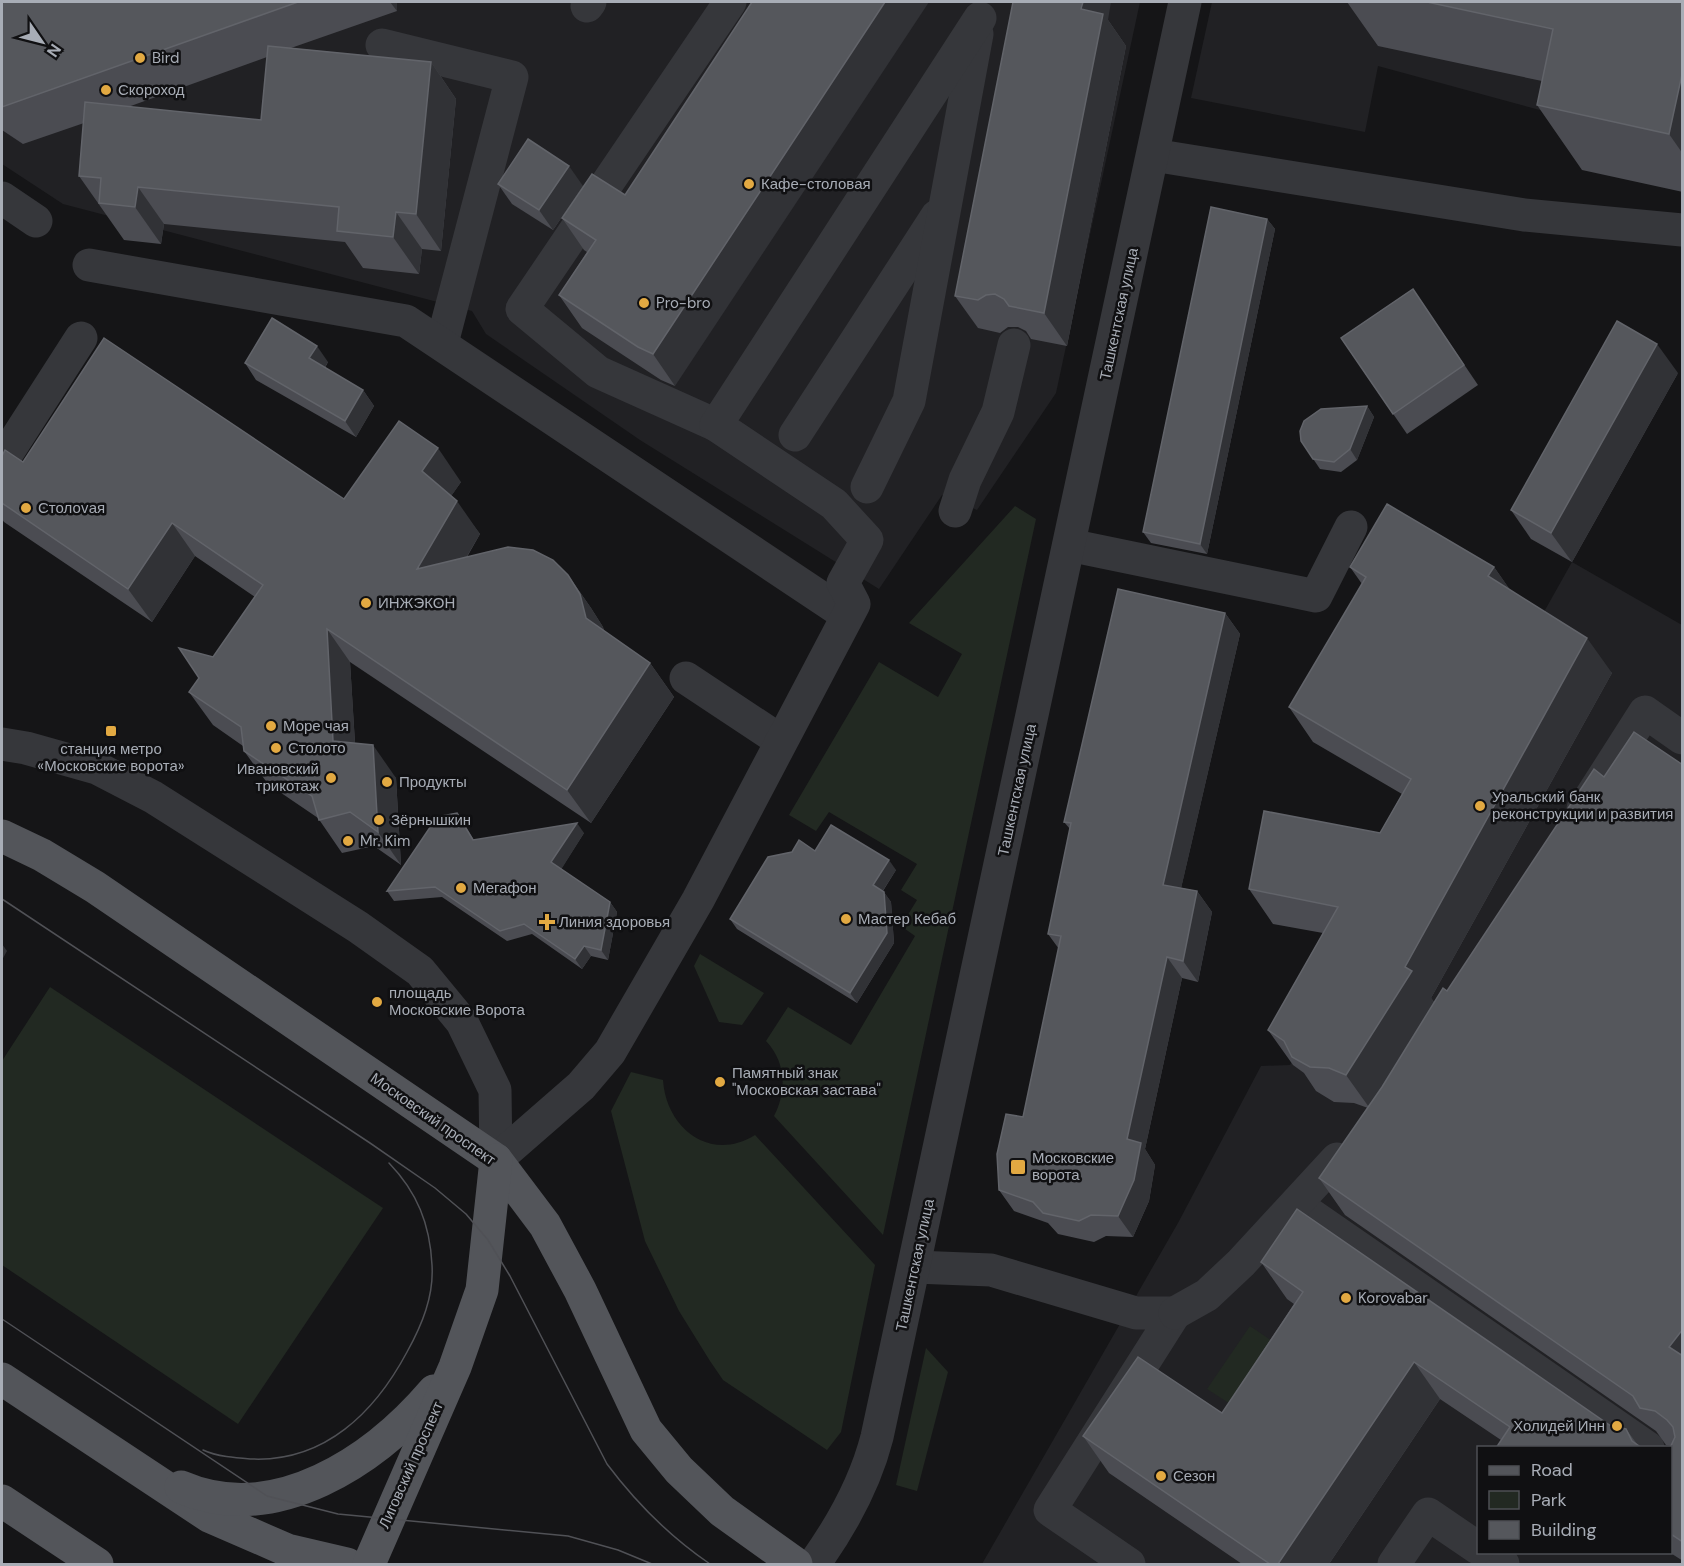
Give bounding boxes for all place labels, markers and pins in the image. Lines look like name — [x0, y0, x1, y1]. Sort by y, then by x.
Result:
place label: Bird — [152, 48, 179, 68]
marker: Bird — [133, 51, 147, 65]
place label: Скороход — [118, 80, 185, 100]
marker: Скороход — [99, 83, 113, 97]
place label: Кафе-столовая — [761, 174, 871, 194]
marker: Кафе-столовая — [742, 177, 756, 191]
place label: Pro-bro — [656, 293, 711, 313]
marker: Pro-bro — [637, 296, 651, 310]
place label: Столоvая — [38, 498, 105, 518]
marker: Столоvая — [19, 501, 33, 515]
place label: ИНЖЭКОН — [378, 593, 455, 613]
marker: ИНЖЭКОН — [359, 596, 373, 610]
place label: Море чая — [283, 716, 349, 736]
marker: Море чая — [264, 719, 278, 733]
marker: станция метро «Московские ворота» — [104, 724, 118, 738]
place label: Столото — [288, 738, 346, 758]
place label: станция метро «Московские ворота» — [37, 739, 185, 776]
marker: Столото — [269, 741, 283, 755]
place label: Ивановский трикотаж — [237, 759, 319, 796]
marker: Ивановский трикотаж — [324, 771, 338, 785]
place label: Продукты — [399, 772, 467, 792]
marker: Продукты — [380, 775, 394, 789]
place label: Уральский банк реконструкции и развития — [1492, 787, 1673, 824]
marker: Уральский банк реконструкции и развития — [1473, 799, 1487, 813]
place label: Зёрнышкин — [391, 810, 471, 830]
marker: Зёрнышкин — [372, 813, 386, 827]
place label: Mr. Kim — [360, 831, 410, 851]
marker: Mr. Kim — [341, 834, 355, 848]
place label: Мегафон — [473, 878, 536, 898]
marker: Мегафон — [454, 881, 468, 895]
place label: Мастер Кебаб — [858, 909, 956, 929]
place label: Линия здоровья — [559, 912, 670, 932]
marker: Мастер Кебаб — [839, 912, 853, 926]
marker: Линия здоровья — [540, 915, 554, 929]
place label: площадь Московские Ворота — [389, 983, 526, 1020]
marker: площадь Московские Ворота — [370, 995, 384, 1009]
place label: Памятный знак "Московская застава" — [732, 1063, 881, 1100]
marker: Памятный знак "Московская застава" — [713, 1075, 727, 1089]
place label: Московские ворота — [1032, 1148, 1114, 1185]
marker: Московские ворота — [1009, 1158, 1027, 1176]
place label: Korovabar — [1358, 1288, 1428, 1308]
marker: Korovabar — [1339, 1291, 1353, 1305]
place label: Холидей Инн — [1513, 1416, 1605, 1436]
marker: Холидей Инн — [1610, 1419, 1624, 1433]
place label: Сезон — [1173, 1466, 1215, 1486]
marker: Сезон — [1154, 1469, 1168, 1483]

